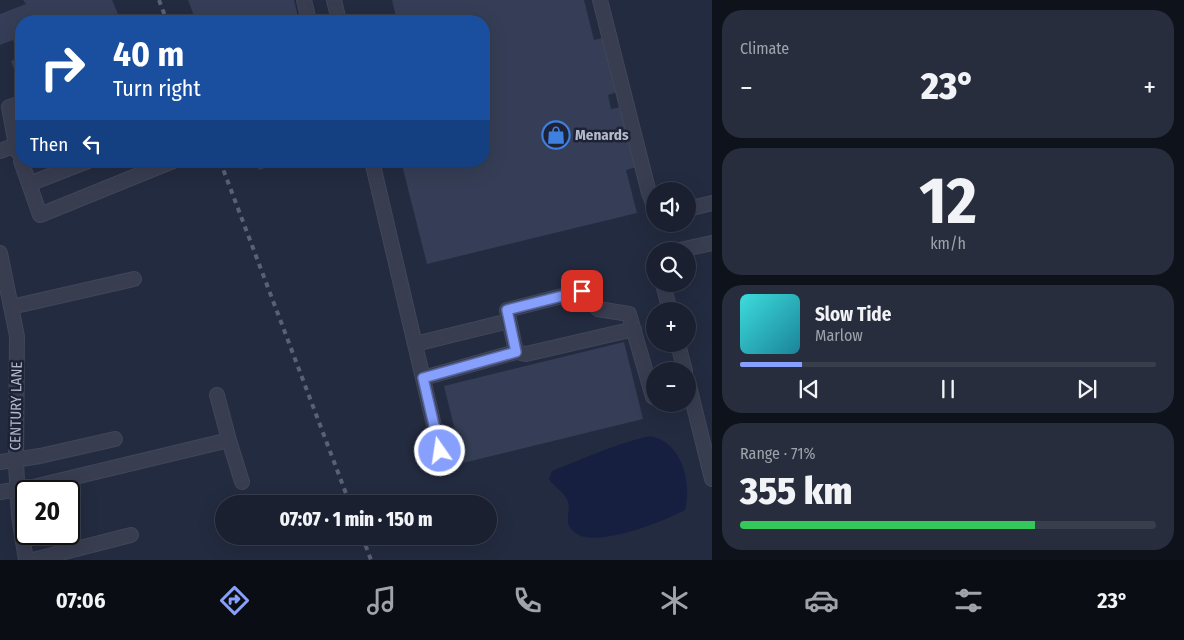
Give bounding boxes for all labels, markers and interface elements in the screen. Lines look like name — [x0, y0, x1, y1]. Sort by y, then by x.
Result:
text: 40 m — [113, 33, 184, 75]
icon: right — [30, 35, 95, 100]
text: Climate — [740, 39, 789, 58]
text: 23° — [921, 63, 975, 109]
text: − — [740, 71, 753, 104]
text: + — [1143, 71, 1156, 104]
text: Turn right — [113, 75, 201, 102]
shop icon: Menards — [541, 120, 571, 150]
place label: Menards — [575, 126, 629, 144]
icon: left — [78, 130, 106, 158]
text: Then — [30, 133, 68, 156]
text: 12 — [919, 162, 977, 240]
map controls — [646, 182, 696, 412]
button: sound — [646, 182, 696, 232]
text: km/h — [930, 234, 966, 253]
button: search — [646, 242, 696, 292]
pin — [561, 270, 603, 312]
icon: arrive — [568, 277, 596, 305]
button: + — [646, 302, 696, 352]
text: Slow Tide — [815, 303, 891, 326]
text: Marlow — [815, 326, 863, 345]
street label: CENTURY LANE — [6, 361, 26, 451]
button: − — [646, 362, 696, 412]
icon: previous — [795, 375, 823, 403]
icon: pause — [934, 375, 962, 403]
icon: next — [1073, 375, 1101, 403]
position arrow — [413, 424, 465, 476]
text: Range · 71% — [740, 444, 815, 463]
text: 355 km — [740, 468, 852, 514]
speed limit sign: 20 — [15, 480, 80, 545]
text: 07:07 · 1 min · 150 m — [279, 508, 433, 531]
icon: directions — [217, 583, 252, 618]
icon: music — [364, 583, 399, 618]
icon: phone — [510, 583, 545, 618]
icon: climate — [657, 583, 692, 618]
icon: car — [804, 583, 839, 618]
icon: filters — [951, 583, 986, 618]
text: 07:06 — [56, 587, 105, 614]
text: 23° — [1097, 587, 1128, 614]

